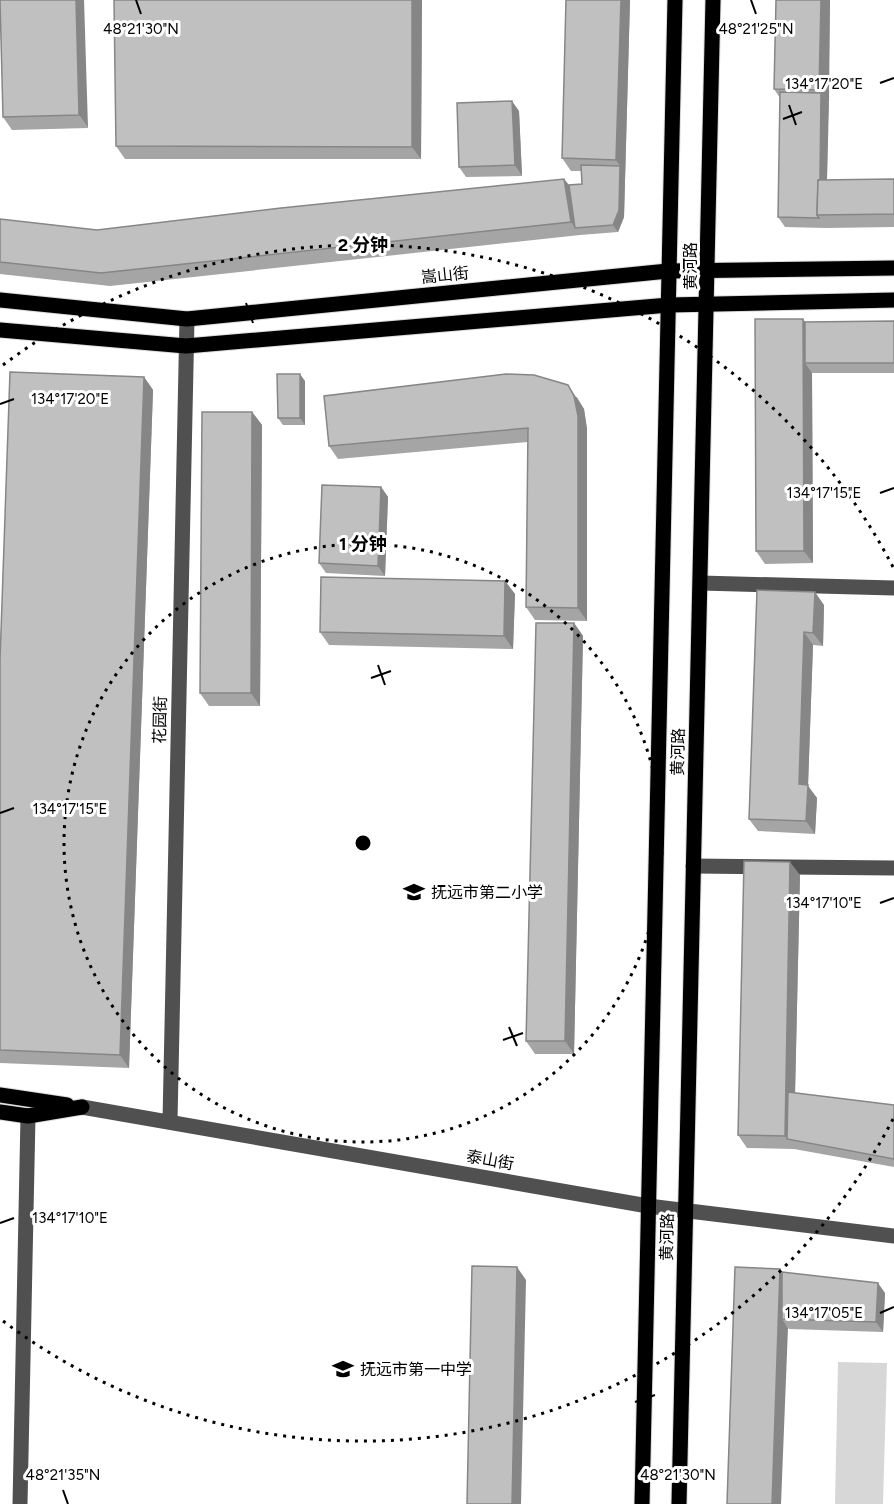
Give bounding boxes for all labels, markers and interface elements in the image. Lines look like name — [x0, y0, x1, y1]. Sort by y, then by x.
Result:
text: 48°21'30"N — [103, 20, 179, 38]
text: 48°21'25"N — [718, 20, 794, 38]
text: 134°17'20"E — [785, 75, 863, 93]
text: 2 分钟 — [338, 234, 388, 256]
street label: 黄河路 — [681, 242, 700, 290]
street label: 嵩山街 — [420, 263, 470, 287]
text: 134°17'20"E — [31, 390, 109, 408]
text: 134°17'15"E — [787, 484, 861, 502]
text: 1 分钟 — [339, 533, 387, 555]
street label: 花园街 — [150, 696, 170, 744]
street label: 黄河路 — [668, 728, 688, 776]
text: 134°17'15"E — [33, 800, 107, 818]
centre of rings — [353, 833, 373, 853]
school or university icon: 抚远市第二小学 — [402, 880, 426, 904]
place label: 抚远市第二小学 — [431, 883, 543, 902]
text: 134°17'10"E — [786, 894, 862, 912]
street label: 泰山街 — [465, 1146, 515, 1174]
text: 134°17'10"E — [32, 1209, 108, 1227]
street label: 黄河路 — [657, 1213, 677, 1261]
text: 134°17'05"E — [785, 1304, 863, 1322]
school or university icon: 抚远市第一中学 — [331, 1357, 355, 1381]
place label: 抚远市第一中学 — [360, 1360, 472, 1379]
text: 48°21'35"N — [26, 1466, 100, 1484]
text: 48°21'30"N — [640, 1466, 716, 1484]

